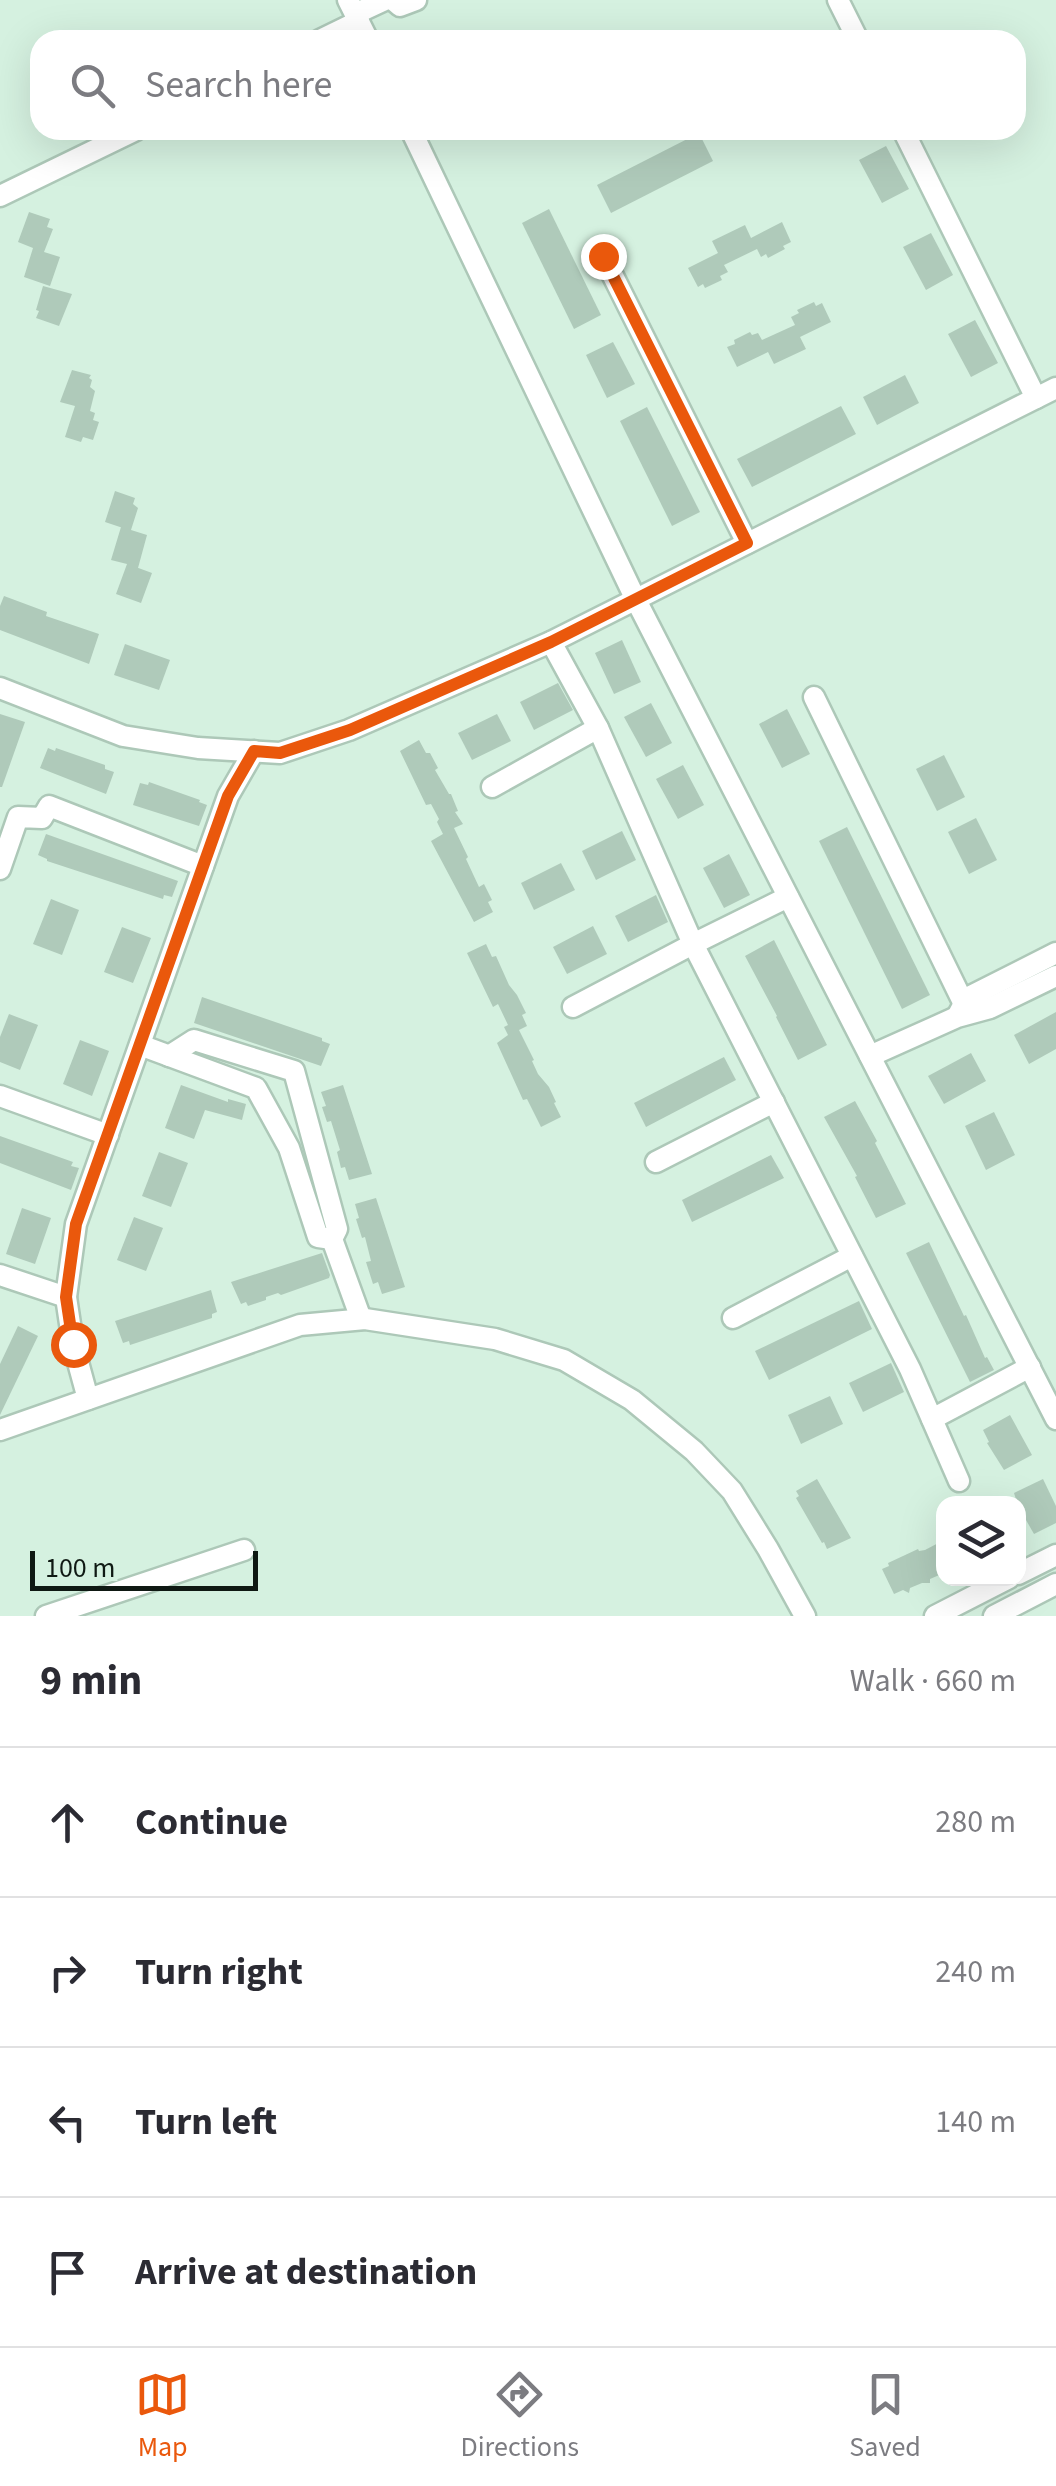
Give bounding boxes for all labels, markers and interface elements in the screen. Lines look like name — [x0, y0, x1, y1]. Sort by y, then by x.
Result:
search box — [30, 30, 1026, 140]
icon: search — [65, 58, 120, 113]
text: Search here — [145, 58, 332, 112]
route end — [581, 234, 627, 280]
route start — [51, 1322, 97, 1368]
map controls — [936, 1496, 1026, 1586]
button: layers — [936, 1496, 1026, 1586]
scale bar — [30, 1546, 258, 1590]
text: 100 m — [45, 1548, 116, 1588]
text: 9 min — [40, 1651, 142, 1711]
text: Walk · 660 m — [850, 1658, 1016, 1704]
icon: ahead — [40, 1795, 95, 1850]
text: Continue — [135, 1795, 288, 1849]
text: 280 m — [935, 1799, 1016, 1845]
icon: right — [40, 1945, 95, 2000]
text: Turn right — [135, 1945, 303, 1999]
text: 240 m — [935, 1949, 1016, 1995]
icon: left — [40, 2095, 95, 2150]
text: Turn left — [135, 2095, 277, 2149]
text: 140 m — [935, 2099, 1016, 2145]
icon: arrive — [40, 2245, 95, 2300]
text: Arrive at destination — [135, 2245, 477, 2299]
tab: Map — [135, 2367, 190, 2467]
tab: Directions — [461, 2367, 579, 2467]
tab: Saved — [849, 2367, 921, 2467]

